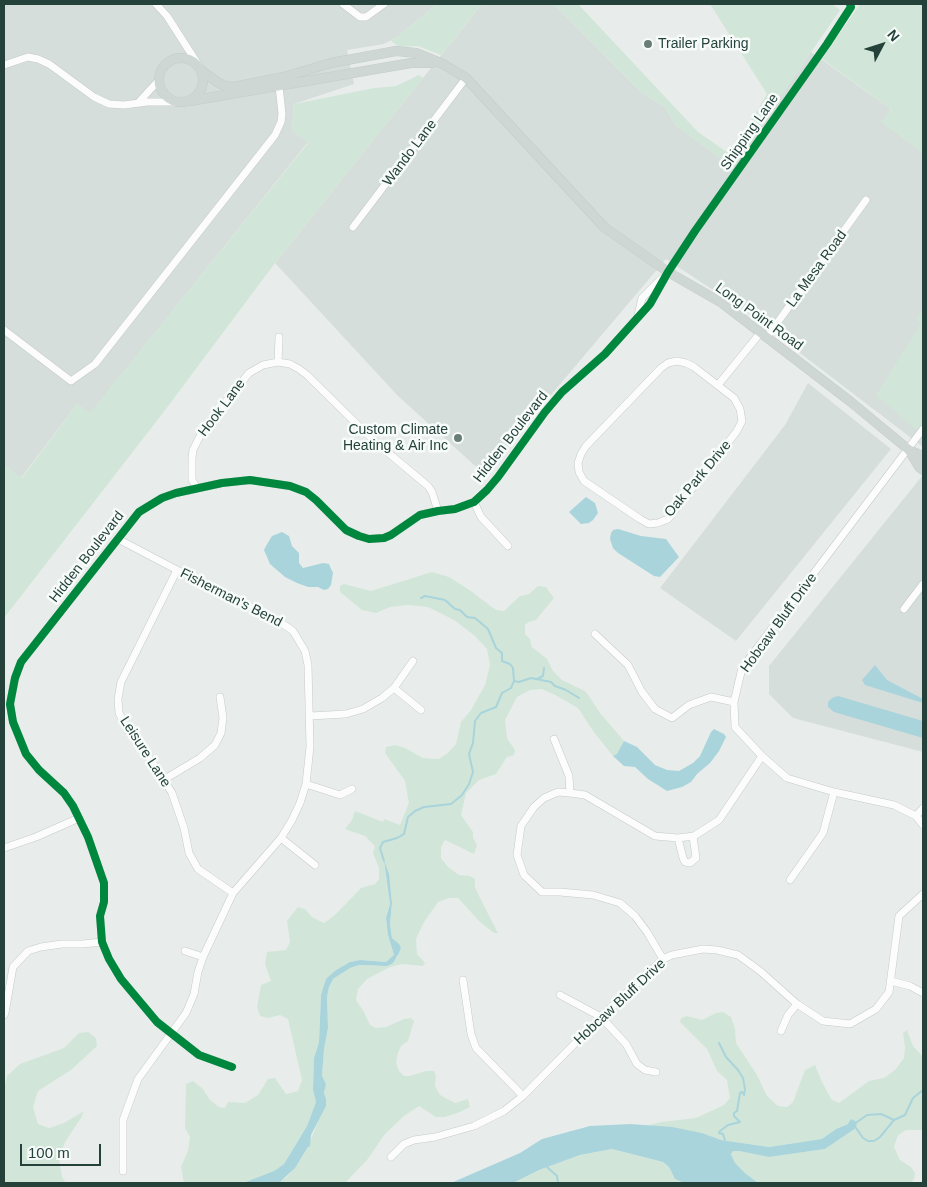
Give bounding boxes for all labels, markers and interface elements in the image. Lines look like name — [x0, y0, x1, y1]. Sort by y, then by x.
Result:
north arrow — [857, 20, 907, 70]
text: N — [884, 26, 903, 44]
place label: Trailer Parking — [658, 36, 749, 52]
marker: Trailer Parking — [642, 38, 654, 50]
street label: Shipping Lane — [717, 91, 783, 173]
street label: Wando Lane — [380, 116, 440, 190]
street label: La Mesa Road — [783, 227, 851, 311]
street label: Long Point Road — [712, 280, 806, 354]
street label: Hook Lane — [195, 376, 249, 440]
street label: Hidden Boulevard — [470, 388, 552, 486]
place label: Custom Climate Heating & Air Inc — [343, 422, 448, 454]
marker: Custom Climate Heating & Air Inc — [452, 432, 464, 444]
street label: Oak Park Drive — [661, 437, 735, 521]
street label: Hidden Boulevard — [46, 508, 128, 606]
street label: Fisherman's Bend — [177, 565, 285, 631]
street label: Hobcaw Bluff Drive — [737, 570, 821, 676]
street label: Leisure Lane — [116, 713, 174, 791]
street label: Hobcaw Bluff Drive — [571, 955, 669, 1049]
scale bar — [22, 1134, 104, 1166]
text: 100 m — [28, 1144, 70, 1161]

